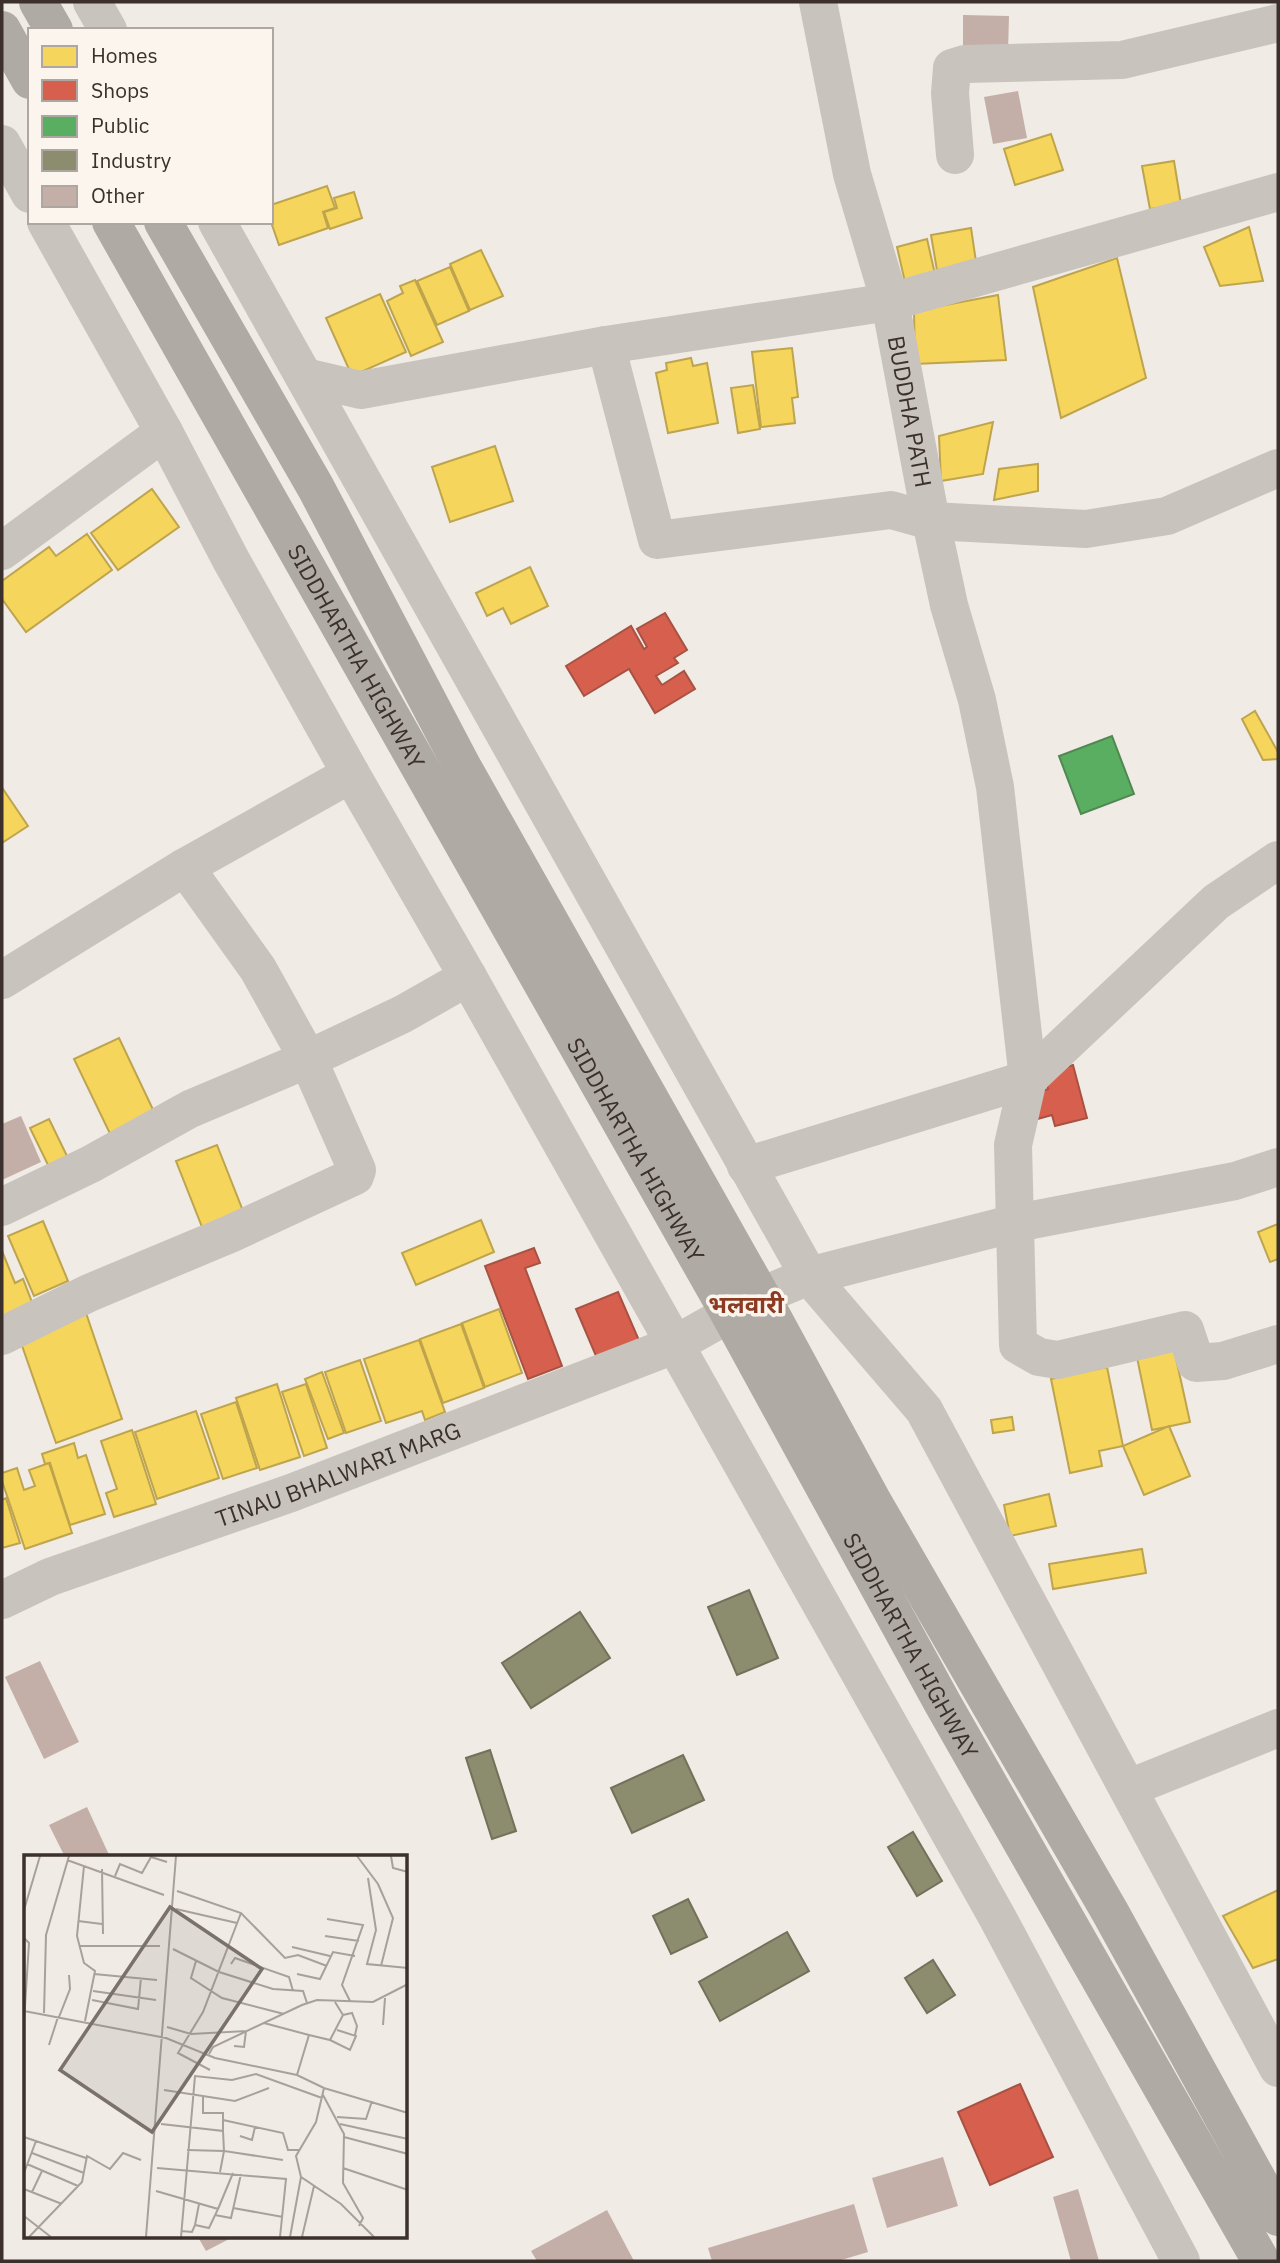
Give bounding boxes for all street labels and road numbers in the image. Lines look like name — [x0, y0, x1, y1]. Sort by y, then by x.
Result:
street label: BUDDHA PATH — [882, 333, 939, 489]
street label: SIDDHARTHA HIGHWAY — [281, 538, 433, 774]
street label: SIDDHARTHA HIGHWAY — [561, 1032, 712, 1268]
street label: TINAU BHALWARI MARG — [211, 1414, 465, 1533]
street label: SIDDHARTHA HIGHWAY — [837, 1527, 986, 1764]

